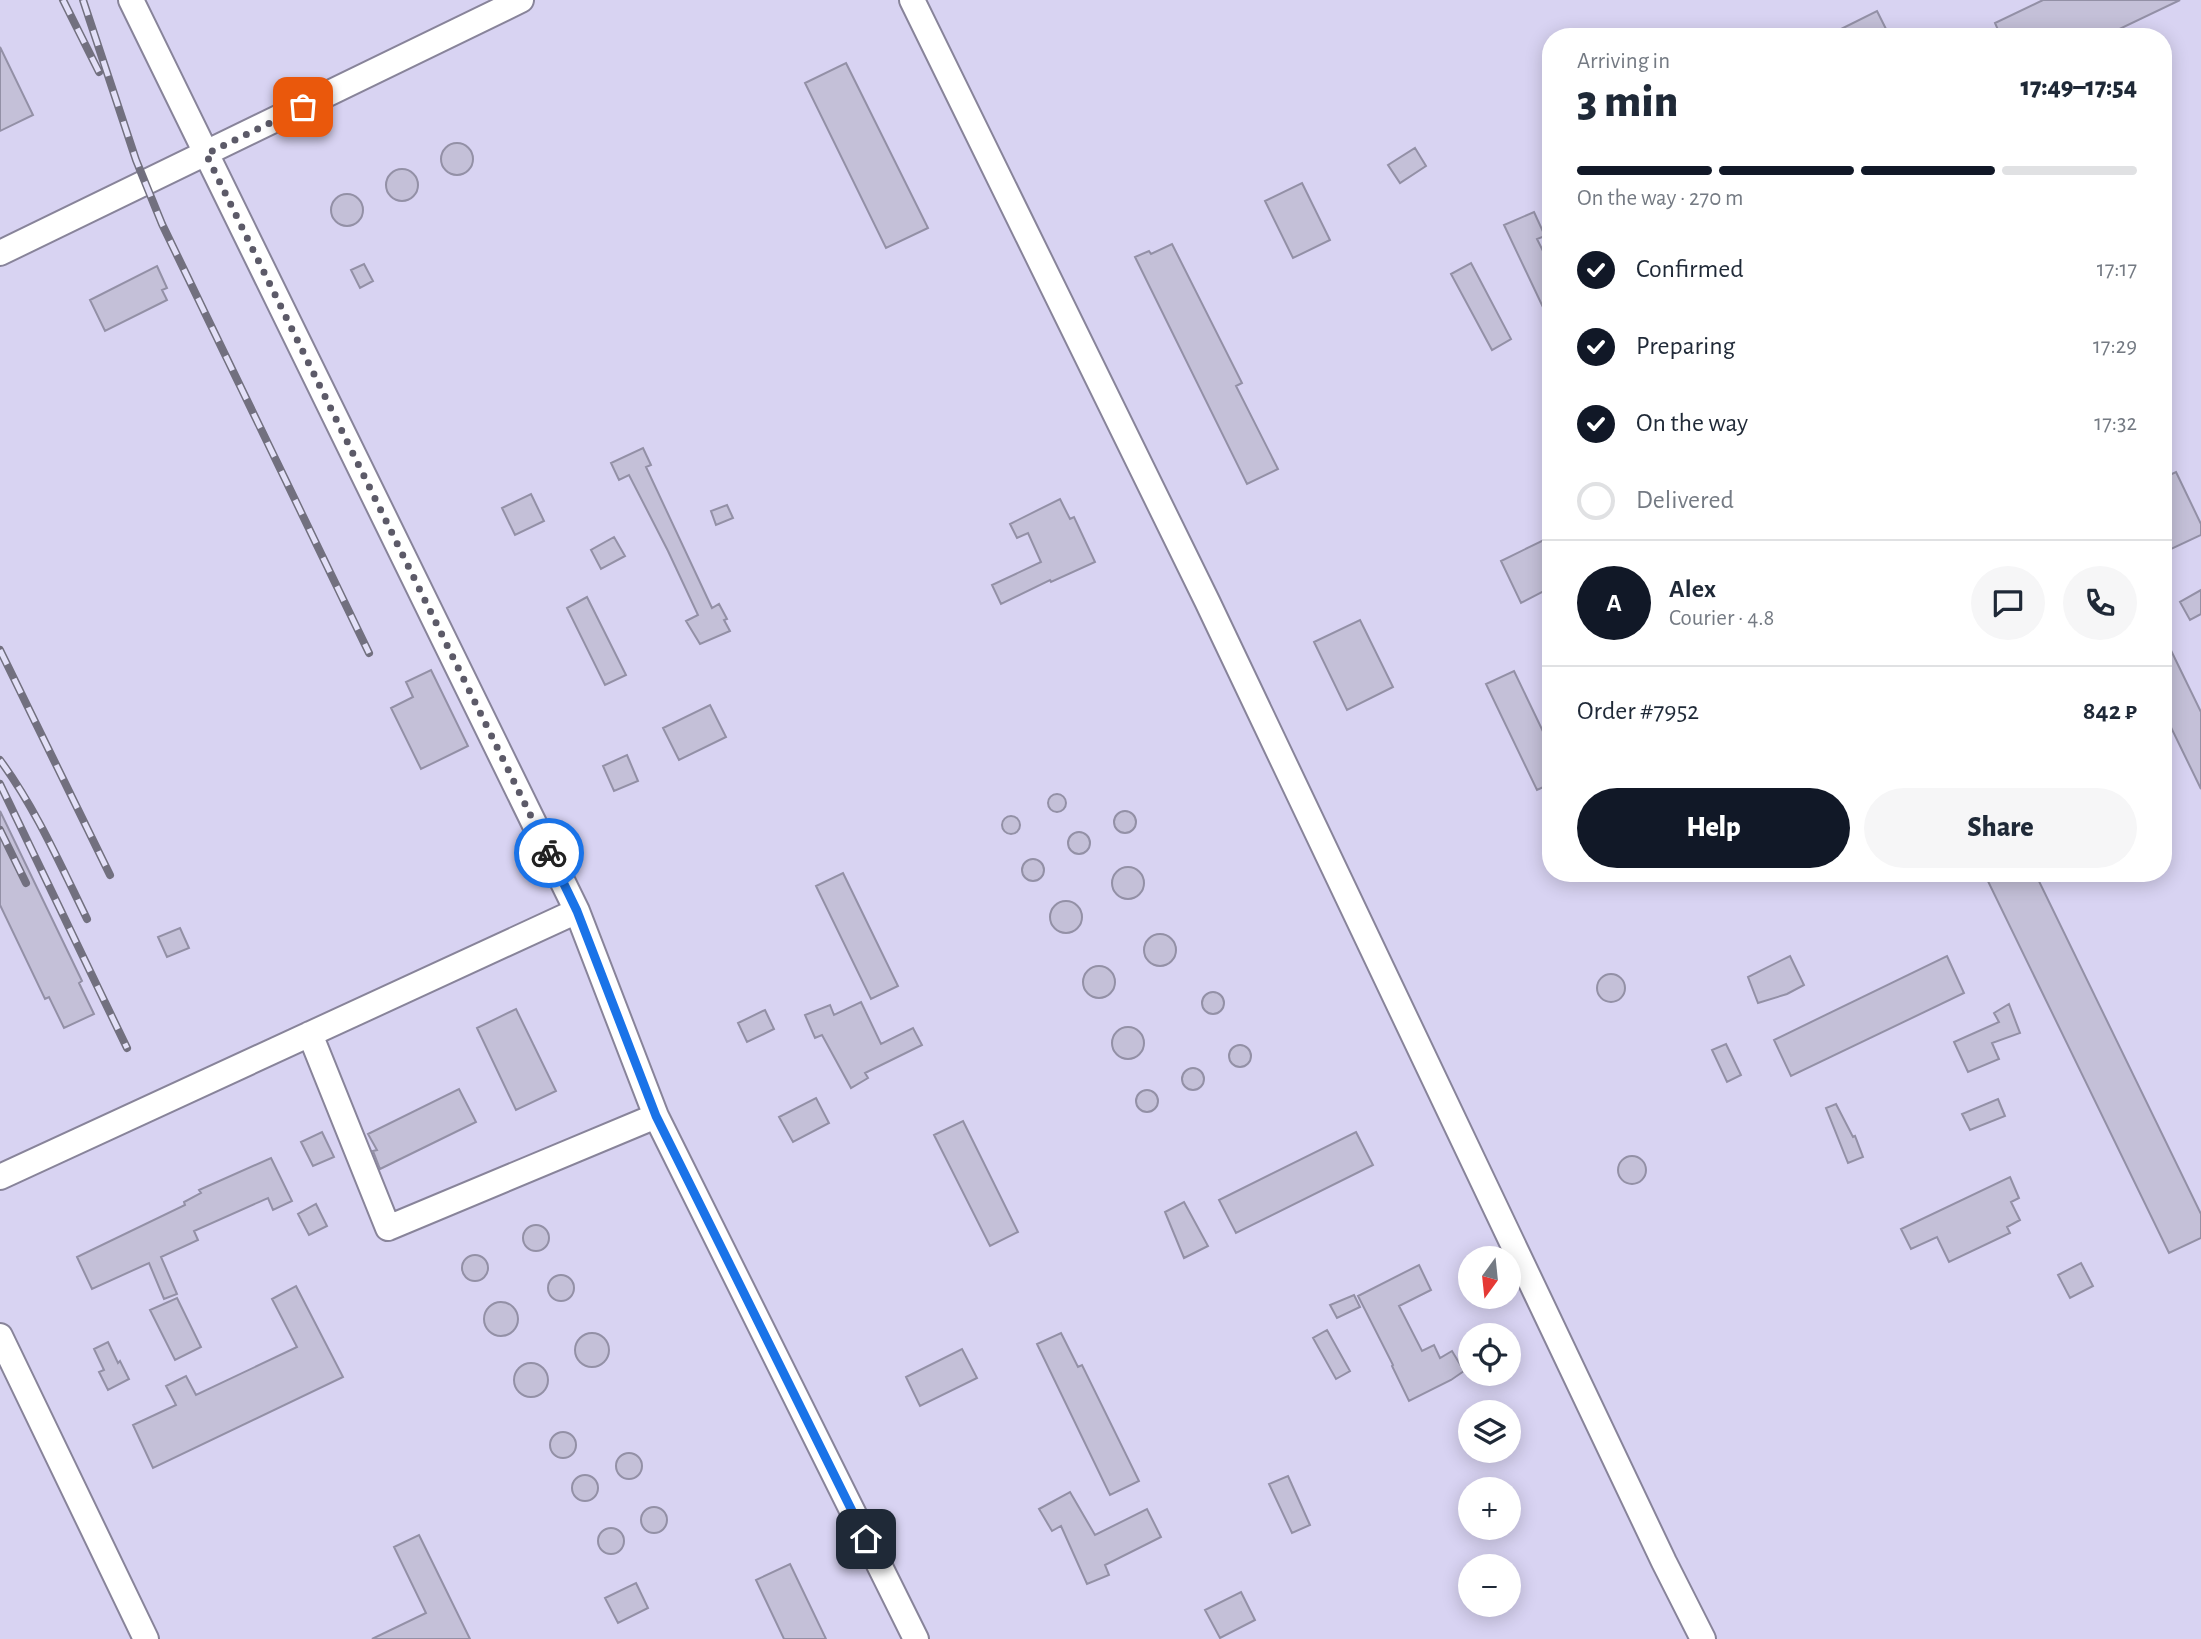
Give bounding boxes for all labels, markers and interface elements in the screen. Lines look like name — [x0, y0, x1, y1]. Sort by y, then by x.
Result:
text: Arriving in — [1577, 50, 1670, 73]
text: 17:49–17:54 — [2021, 74, 2137, 100]
pin — [273, 77, 333, 137]
text: 3 min — [1577, 79, 1678, 125]
icon: bag — [284, 88, 322, 126]
text: On the way · 270 m — [1577, 187, 1744, 210]
icon: check — [1577, 251, 1615, 289]
text: Confirmed — [1636, 256, 1744, 282]
text: 17:17 — [2097, 258, 2137, 281]
icon: check — [1577, 328, 1615, 366]
text: Preparing — [1636, 333, 1735, 359]
text: 17:29 — [2093, 335, 2137, 358]
icon: check — [1577, 405, 1615, 443]
text: On the way — [1636, 410, 1748, 436]
text: 17:32 — [2094, 412, 2137, 435]
text: Delivered — [1636, 487, 1734, 513]
button: chat — [1971, 566, 2045, 640]
button: phone — [2063, 566, 2137, 640]
text: Alex — [1669, 576, 1716, 602]
text: A — [1606, 590, 1622, 616]
text: Courier · 4.8 — [1669, 607, 1774, 630]
text: Order #7952 — [1577, 698, 1699, 724]
text: 842 ₽ — [2083, 698, 2137, 724]
button: Help — [1577, 788, 1850, 868]
button: Share — [1864, 788, 2137, 868]
courier — [514, 818, 584, 888]
icon: bike — [530, 834, 568, 872]
north arrow — [1458, 1246, 1521, 1309]
map controls — [1458, 1246, 1521, 1617]
button: locate — [1458, 1323, 1521, 1386]
button: layers — [1458, 1400, 1521, 1463]
button: + — [1458, 1477, 1521, 1540]
pin — [836, 1509, 896, 1569]
icon: home — [847, 1520, 885, 1558]
button: − — [1458, 1554, 1521, 1617]

